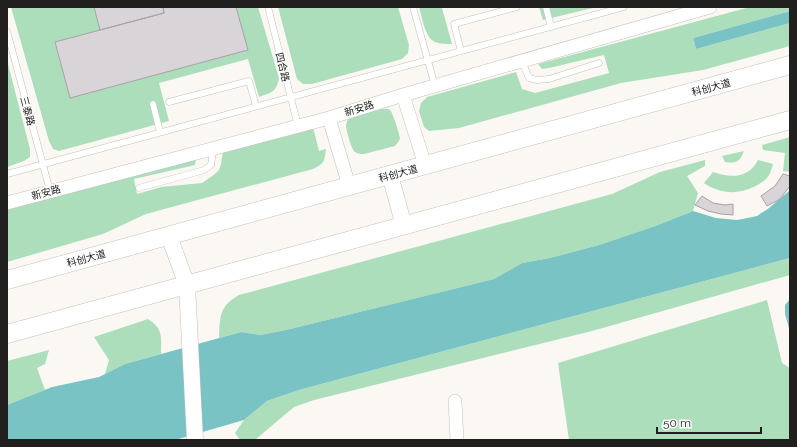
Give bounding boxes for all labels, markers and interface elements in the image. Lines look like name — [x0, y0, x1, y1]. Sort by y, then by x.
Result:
street label: 四合路 — [274, 51, 291, 83]
street label: 科创大道 — [690, 77, 732, 98]
street label: 三泰路 — [18, 95, 37, 127]
street label: 新安路 — [343, 99, 375, 118]
street label: 科创大道 — [377, 163, 419, 184]
street label: 新安路 — [30, 183, 62, 202]
street label: 科创大道 — [65, 248, 107, 269]
scale bar — [657, 409, 761, 435]
text: 50 m — [663, 416, 691, 430]

